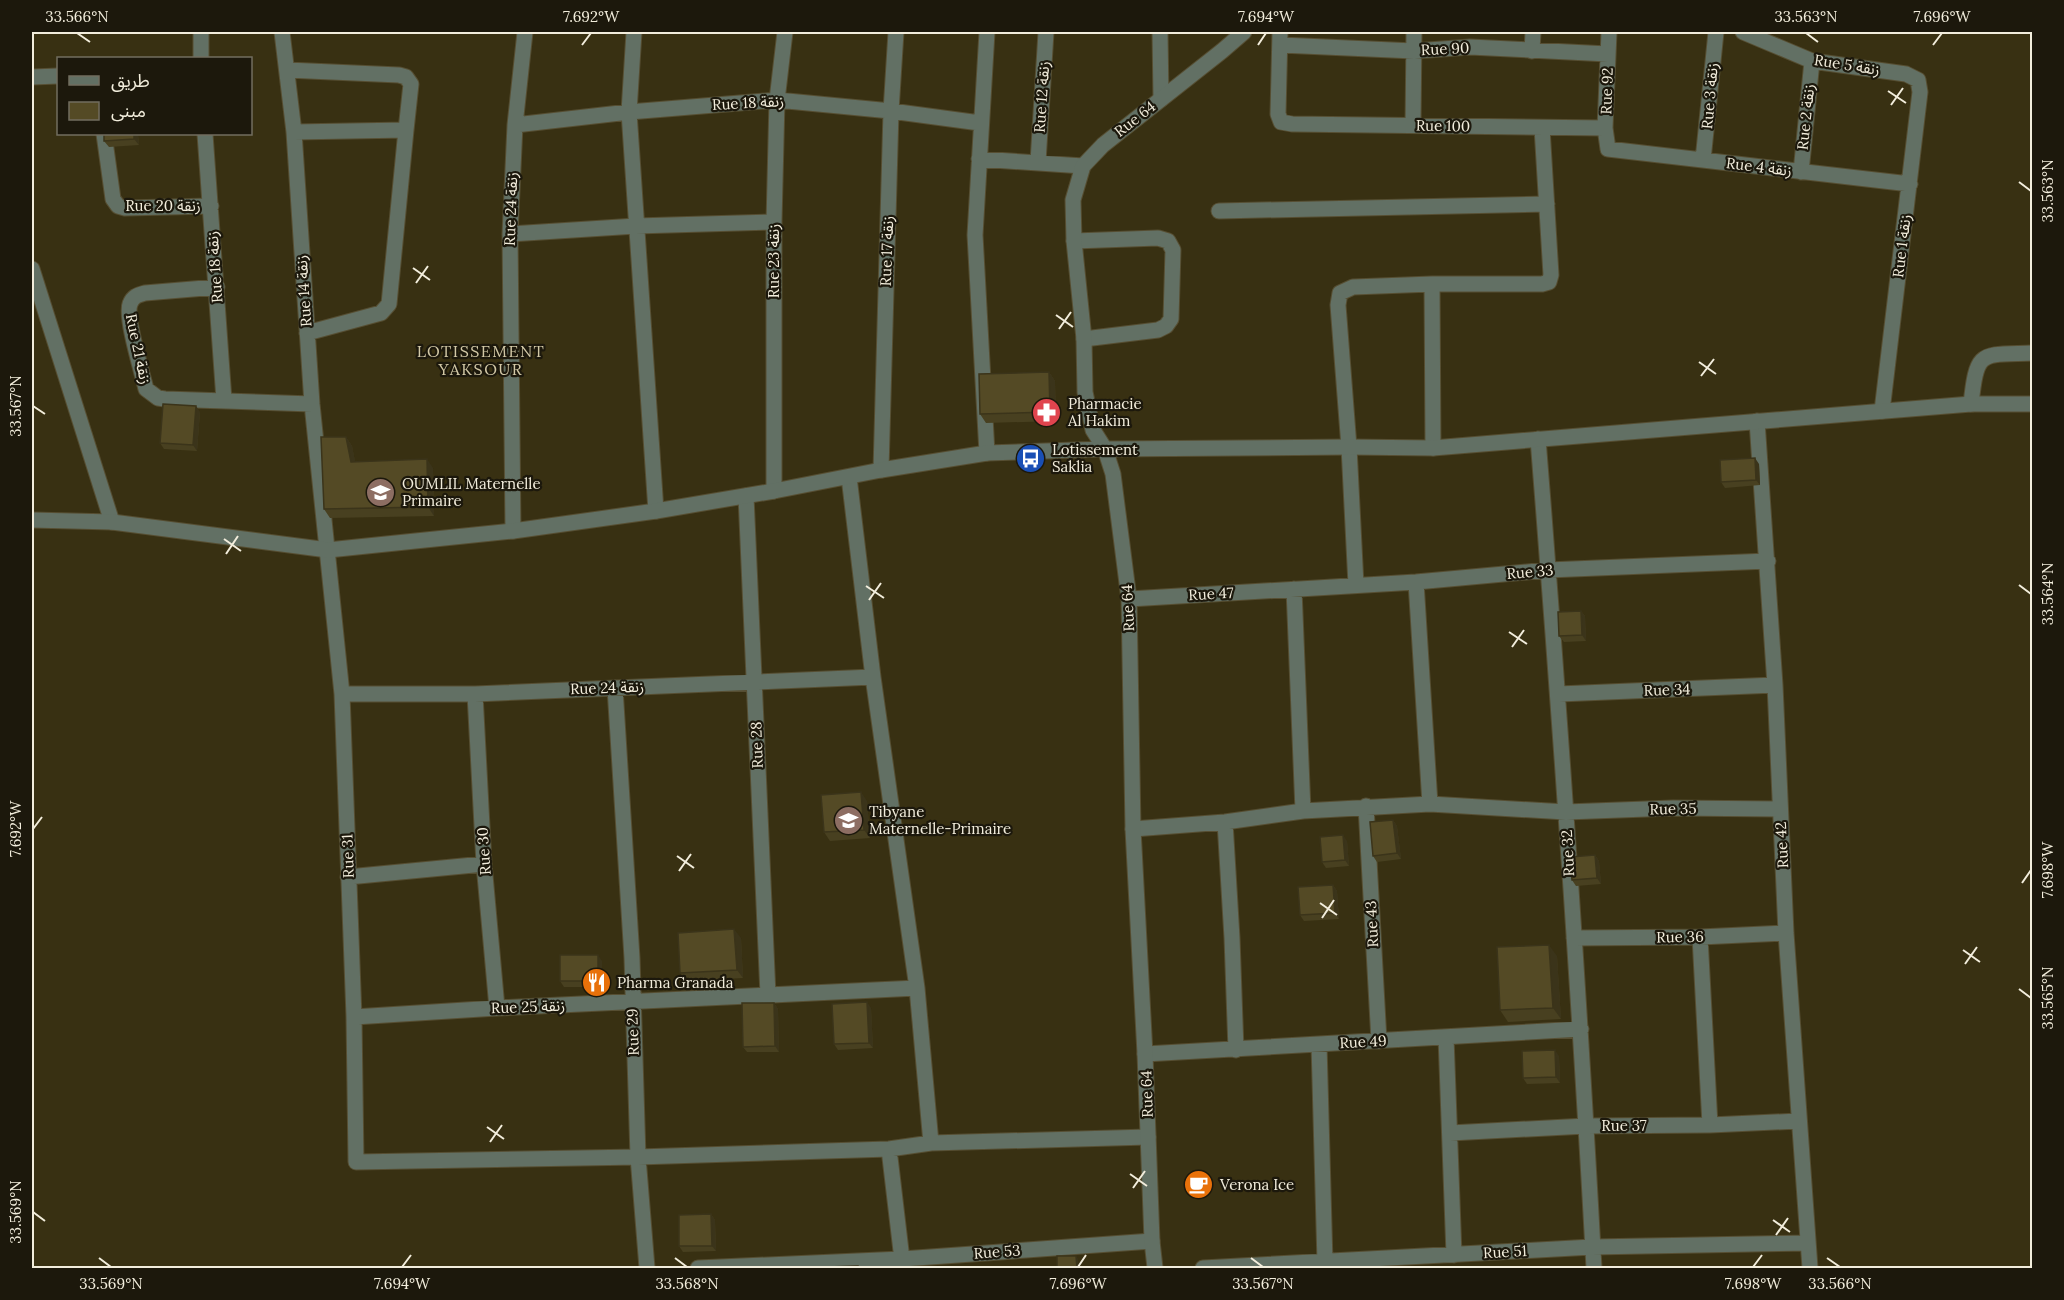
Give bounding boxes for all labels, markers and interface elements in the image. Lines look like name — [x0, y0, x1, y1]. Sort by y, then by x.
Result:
text: 33.566°N — [45, 7, 109, 26]
text: 7.692°W — [563, 7, 620, 26]
text: 7.694°W — [1238, 7, 1295, 26]
text: 33.563°N — [1774, 7, 1838, 26]
text: 7.696°W — [1914, 7, 1971, 26]
street label: Rue 90 — [1420, 38, 1470, 59]
street label: Rue 5 زنقة — [1813, 50, 1881, 79]
legend — [57, 57, 252, 135]
street label: Rue 12 زنقة — [1030, 61, 1053, 133]
street label: Rue 3 زنقة — [1697, 62, 1722, 130]
street label: Rue 92 — [1596, 67, 1617, 115]
text: طريق — [111, 69, 150, 92]
street label: Rue 2 زنقة — [1793, 83, 1818, 151]
street label: Rue 18 زنقة — [711, 91, 784, 114]
street label: Rue 64 — [1110, 97, 1159, 141]
text: مبنى — [111, 99, 146, 122]
street label: Rue 100 — [1416, 116, 1470, 135]
street label: Rue 4 زنقة — [1725, 153, 1793, 180]
text: 33.563°N — [2038, 159, 2057, 223]
street label: Rue 24 زنقة — [500, 172, 521, 246]
street label: Rue 20 زنقة — [125, 196, 201, 215]
street label: Rue 1 زنقة — [1888, 213, 1915, 279]
street label: Rue 17 زنقة — [876, 215, 897, 287]
street label: Rue 23 زنقة — [764, 224, 783, 298]
street label: Rue 18 زنقة — [203, 230, 226, 304]
street label: Rue 14 زنقة — [292, 255, 315, 328]
street label: Rue 21 زنقة — [122, 312, 155, 386]
district label: LOTISSEMENT YAKSOUR — [417, 341, 545, 379]
text: 33.567°N — [6, 375, 25, 437]
place label: Pharmacie Al Hakim — [1067, 394, 1142, 430]
pharmacy icon: Pharmacie Al Hakim — [1031, 397, 1063, 429]
place label: Lotissement Saklia — [1052, 440, 1138, 476]
bus stop icon: Lotissement Saklia — [1015, 443, 1047, 475]
place label: OUMLIL Maternelle Primaire — [402, 474, 541, 510]
school or university icon: OUMLIL Maternelle Primaire — [365, 477, 397, 509]
street label: Rue 33 — [1506, 560, 1554, 583]
text: 33.564°N — [2038, 563, 2057, 625]
street label: Rue 47 — [1188, 583, 1234, 604]
street label: Rue 64 — [1117, 584, 1138, 632]
street label: Rue 24 زنقة — [570, 677, 644, 698]
street label: Rue 34 — [1643, 679, 1691, 700]
street label: Rue 28 — [746, 721, 767, 769]
street label: Rue 35 — [1649, 799, 1697, 818]
text: 7.692°W — [6, 800, 25, 857]
place label: Tibyane Maternelle-Primaire — [869, 802, 1011, 838]
school or university icon: Tibyane Maternelle-Primaire — [832, 805, 864, 837]
street label: Rue 42 — [1771, 821, 1792, 869]
street label: Rue 30 — [472, 826, 495, 876]
street label: Rue 32 — [1557, 829, 1578, 877]
street label: Rue 31 — [337, 834, 358, 878]
text: 7.698°W — [2038, 841, 2057, 898]
street label: Rue 43 — [1361, 900, 1382, 948]
street label: Rue 36 — [1656, 927, 1704, 946]
restaurant icon: Pharma Granada — [580, 967, 612, 999]
text: 33.565°N — [2038, 967, 2057, 1029]
place label: Pharma Granada — [617, 973, 734, 992]
street label: Rue 25 زنقة — [490, 996, 566, 1017]
street label: Rue 29 — [622, 1008, 643, 1056]
street label: Rue 49 — [1339, 1031, 1387, 1052]
street label: Rue 64 — [1136, 1070, 1157, 1118]
street label: Rue 37 — [1601, 1116, 1647, 1135]
cafe icon: Verona Ice — [1183, 1169, 1215, 1201]
place label: Verona Ice — [1219, 1175, 1294, 1194]
text: 33.569°N — [6, 1180, 25, 1244]
street label: Rue 53 — [973, 1240, 1021, 1263]
street label: Rue 51 — [1482, 1241, 1527, 1262]
text: 33.569°N — [79, 1274, 143, 1293]
text: 7.694°W — [374, 1274, 431, 1293]
text: 33.568°N — [655, 1274, 719, 1293]
text: 7.696°W — [1050, 1274, 1107, 1293]
text: 33.567°N — [1232, 1274, 1294, 1293]
text: 7.698°W — [1725, 1274, 1782, 1293]
text: 33.566°N — [1808, 1274, 1872, 1293]

